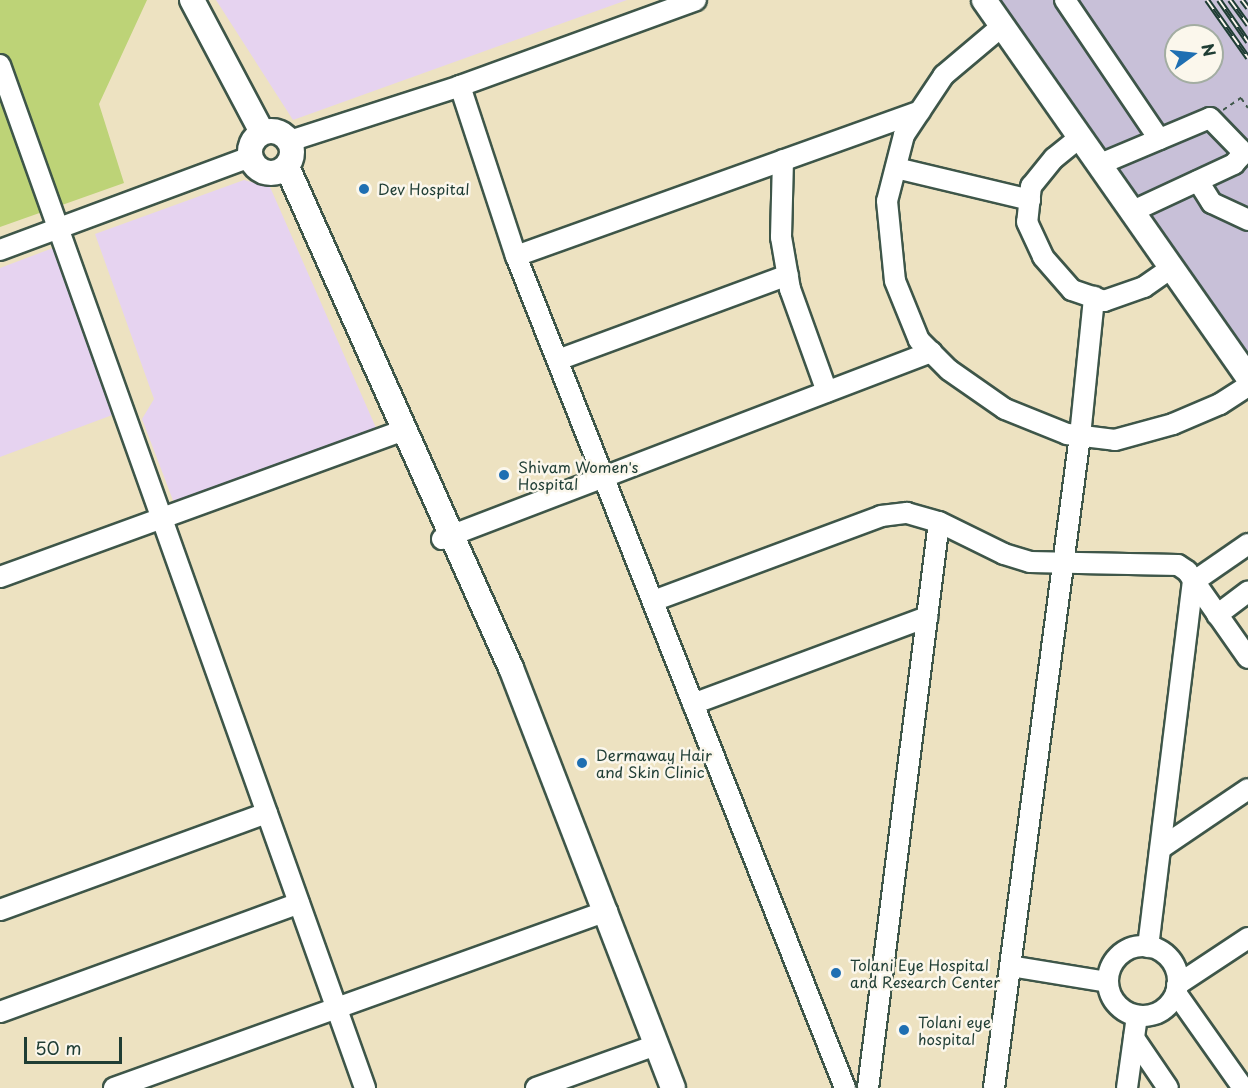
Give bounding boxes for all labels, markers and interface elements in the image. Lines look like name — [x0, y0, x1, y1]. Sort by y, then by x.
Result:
north arrow — [1164, 24, 1224, 84]
text: N — [1196, 41, 1223, 59]
marker: Dev Hospital — [355, 180, 373, 198]
place label: Dev Hospital — [378, 180, 470, 198]
place label: Shivam Women's Hospital — [518, 457, 639, 492]
marker: Shivam Women's Hospital — [495, 466, 513, 484]
place label: Dermaway Hair and Skin Clinic — [596, 745, 712, 780]
marker: Dermaway Hair and Skin Clinic — [573, 754, 591, 772]
place label: Tolani Eye Hospital and Research Center — [850, 955, 1002, 990]
marker: Tolani Eye Hospital and Research Center — [827, 964, 845, 982]
place label: Tolani eye hospital — [918, 1012, 991, 1047]
marker: Tolani eye hospital — [895, 1021, 913, 1039]
scale bar — [27, 1025, 124, 1063]
text: 50 m — [35, 1034, 82, 1061]

